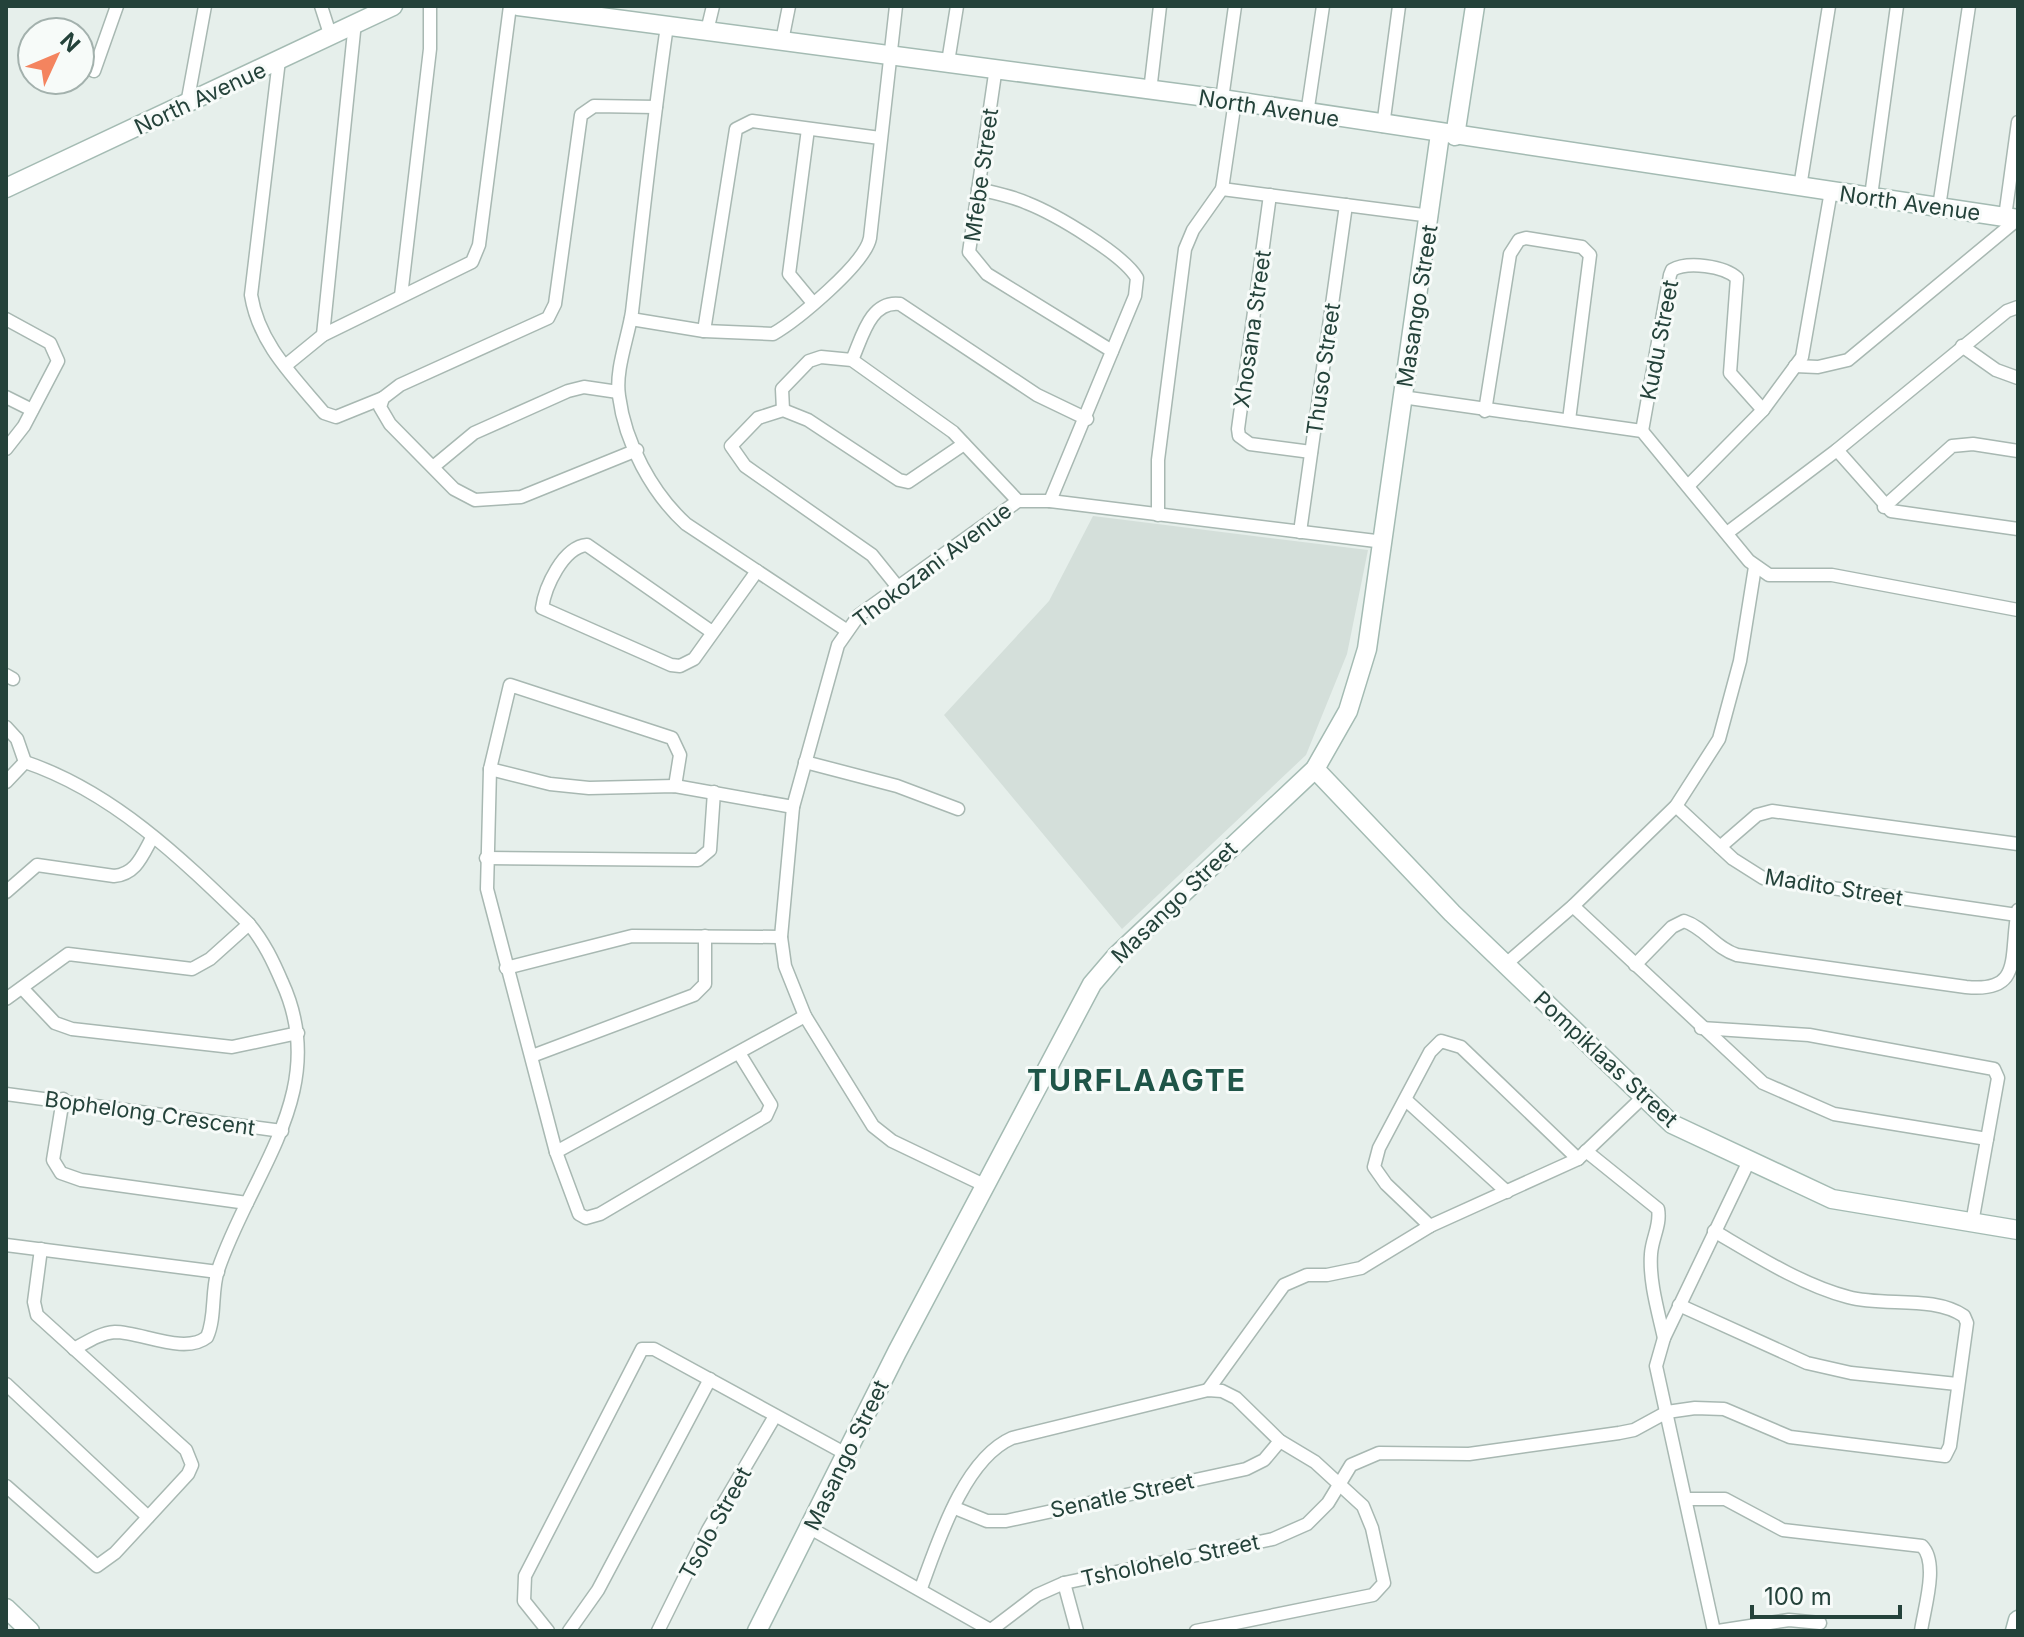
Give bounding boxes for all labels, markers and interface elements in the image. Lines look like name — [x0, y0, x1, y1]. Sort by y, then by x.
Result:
north arrow — [16, 16, 96, 96]
text: N — [55, 27, 86, 57]
street label: North Avenue — [130, 56, 270, 140]
street label: North Avenue — [1197, 84, 1341, 132]
street label: Mfebe Street — [959, 106, 1003, 244]
street label: North Avenue — [1838, 180, 1982, 226]
street label: Masango Street — [1391, 223, 1443, 389]
street label: Xhosana Street — [1228, 249, 1276, 409]
street label: Kudu Street — [1635, 278, 1683, 402]
street label: Thuso Street — [1301, 301, 1345, 437]
street label: Thokozani Avenue — [848, 497, 1016, 633]
street label: Masango Street — [1106, 836, 1242, 968]
street label: Madito Street — [1763, 863, 1905, 911]
street label: Pompiklaas Street — [1529, 986, 1683, 1132]
district label: TURFLAAGTE — [1027, 1062, 1247, 1098]
street label: Bophelong Crescent — [43, 1085, 257, 1141]
street label: Masango Street — [798, 1376, 894, 1534]
street label: Tsolo Street — [674, 1462, 756, 1584]
street label: Senatle Street — [1048, 1467, 1196, 1523]
street label: Tsholohelo Street — [1079, 1528, 1261, 1592]
scale bar — [1752, 1569, 1900, 1619]
text: 100 m — [1764, 1582, 1832, 1611]

